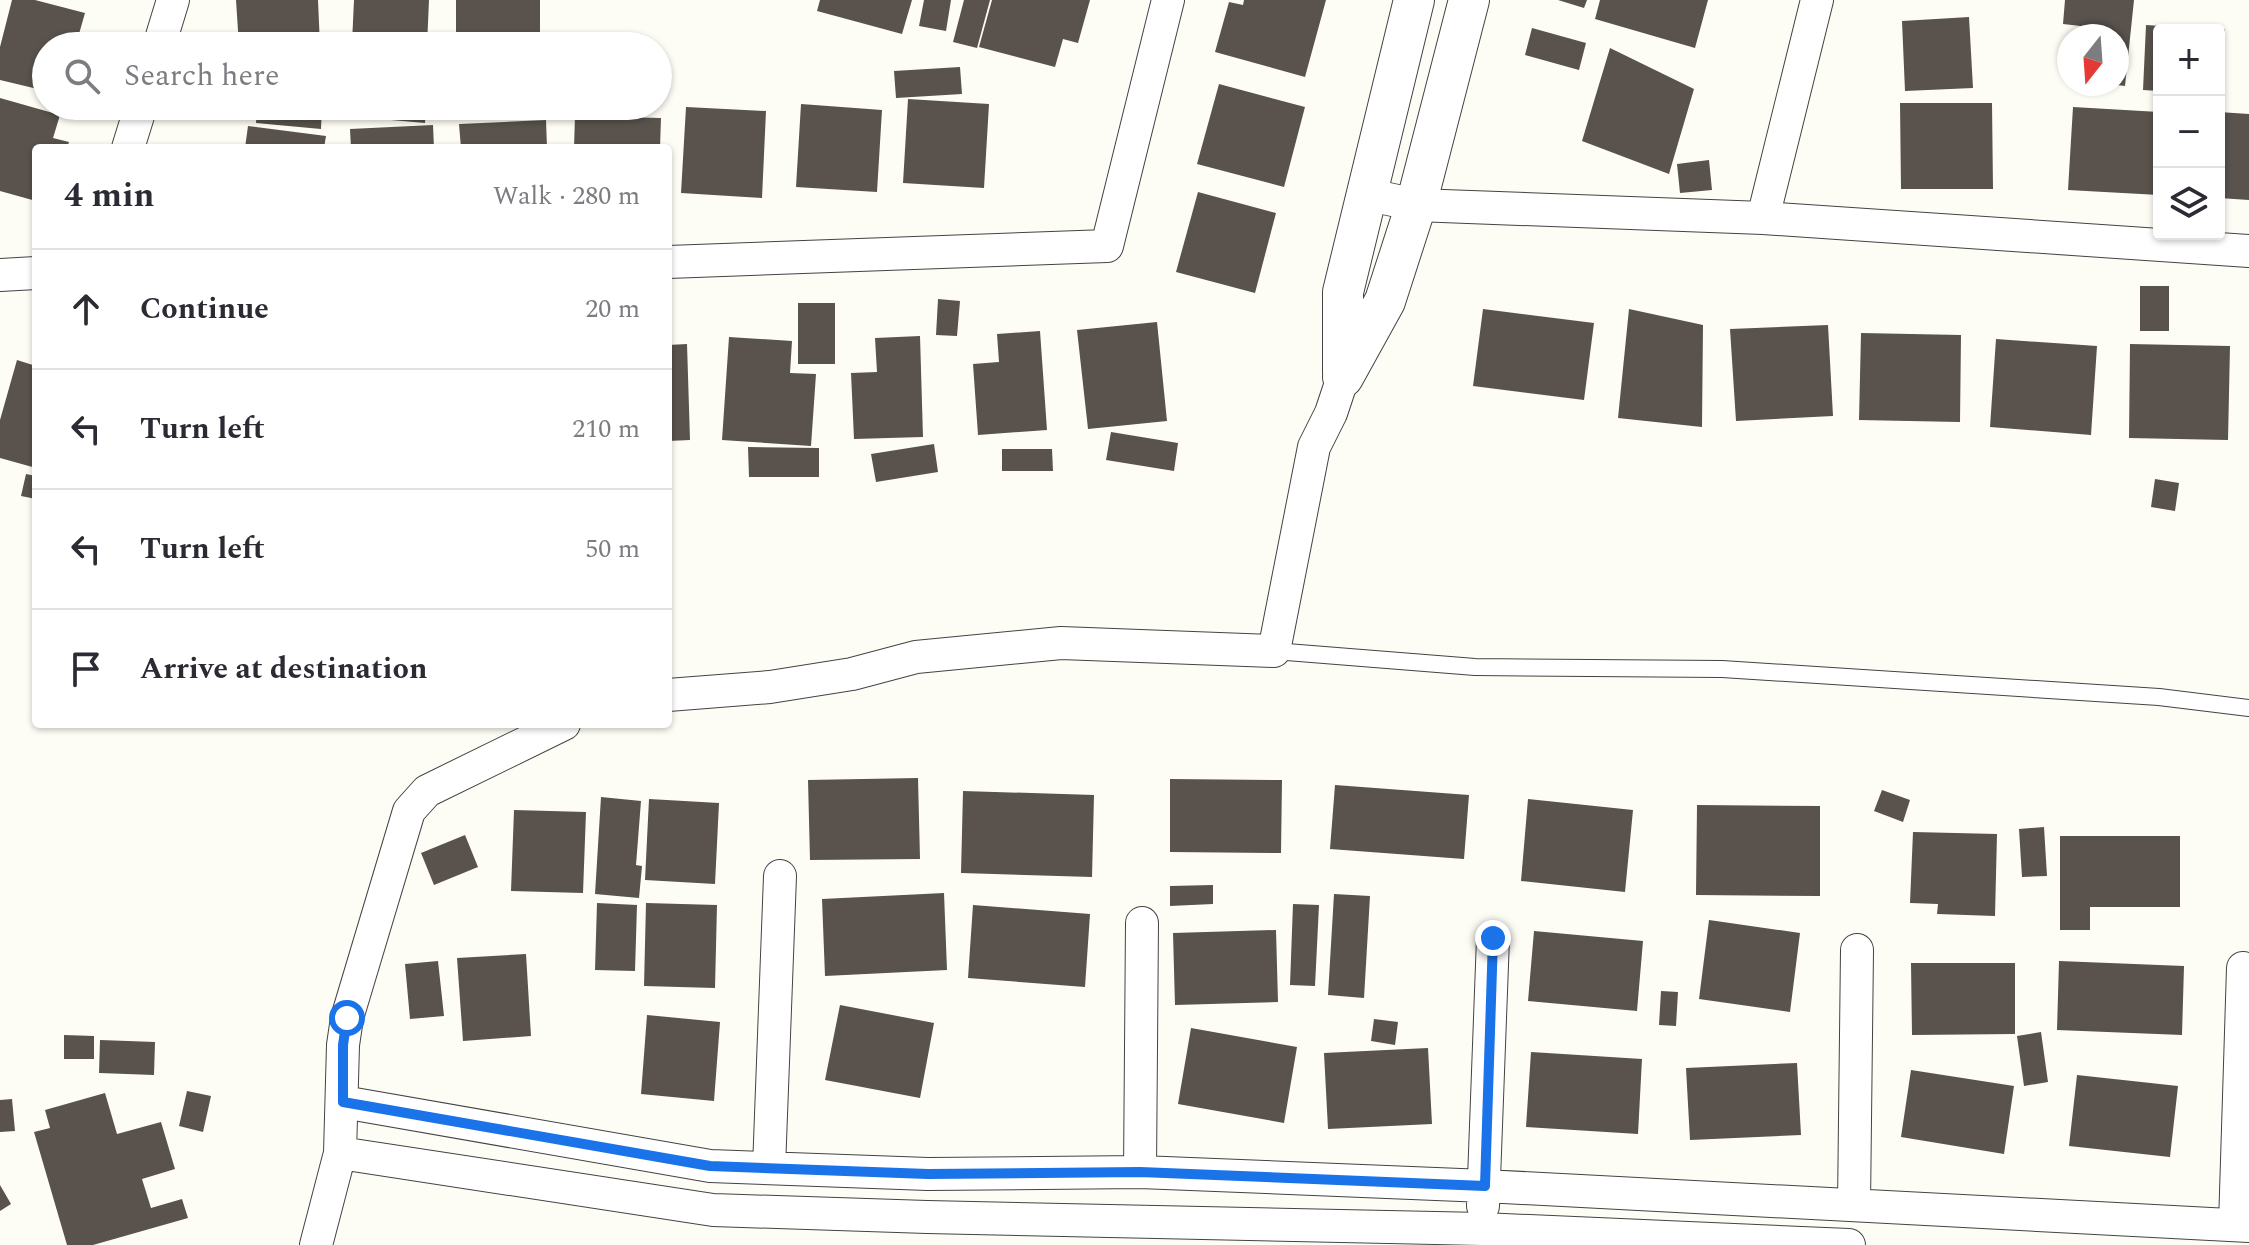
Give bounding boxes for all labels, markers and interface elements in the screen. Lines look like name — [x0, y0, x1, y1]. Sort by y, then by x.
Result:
north arrow — [2057, 24, 2129, 96]
map controls — [2153, 24, 2225, 240]
button: + — [2153, 24, 2225, 96]
search box — [32, 32, 672, 120]
text: Search here — [124, 53, 280, 99]
icon: search — [60, 54, 104, 98]
button: − — [2153, 96, 2225, 168]
button: layers — [2153, 168, 2225, 240]
text: 4 min — [64, 170, 154, 222]
text: Walk · 280 m — [493, 176, 640, 216]
text: Continue — [140, 286, 269, 332]
icon: ahead — [64, 287, 108, 331]
text: 20 m — [585, 289, 640, 329]
text: Turn left — [140, 406, 265, 452]
icon: left — [64, 407, 108, 451]
text: 210 m — [572, 409, 640, 449]
text: Turn left — [140, 526, 265, 572]
icon: left — [64, 527, 108, 571]
text: 50 m — [585, 529, 640, 569]
text: Arrive at destination — [140, 646, 427, 692]
icon: arrive — [64, 647, 108, 691]
route end — [1475, 920, 1511, 956]
route start — [329, 1000, 365, 1036]

